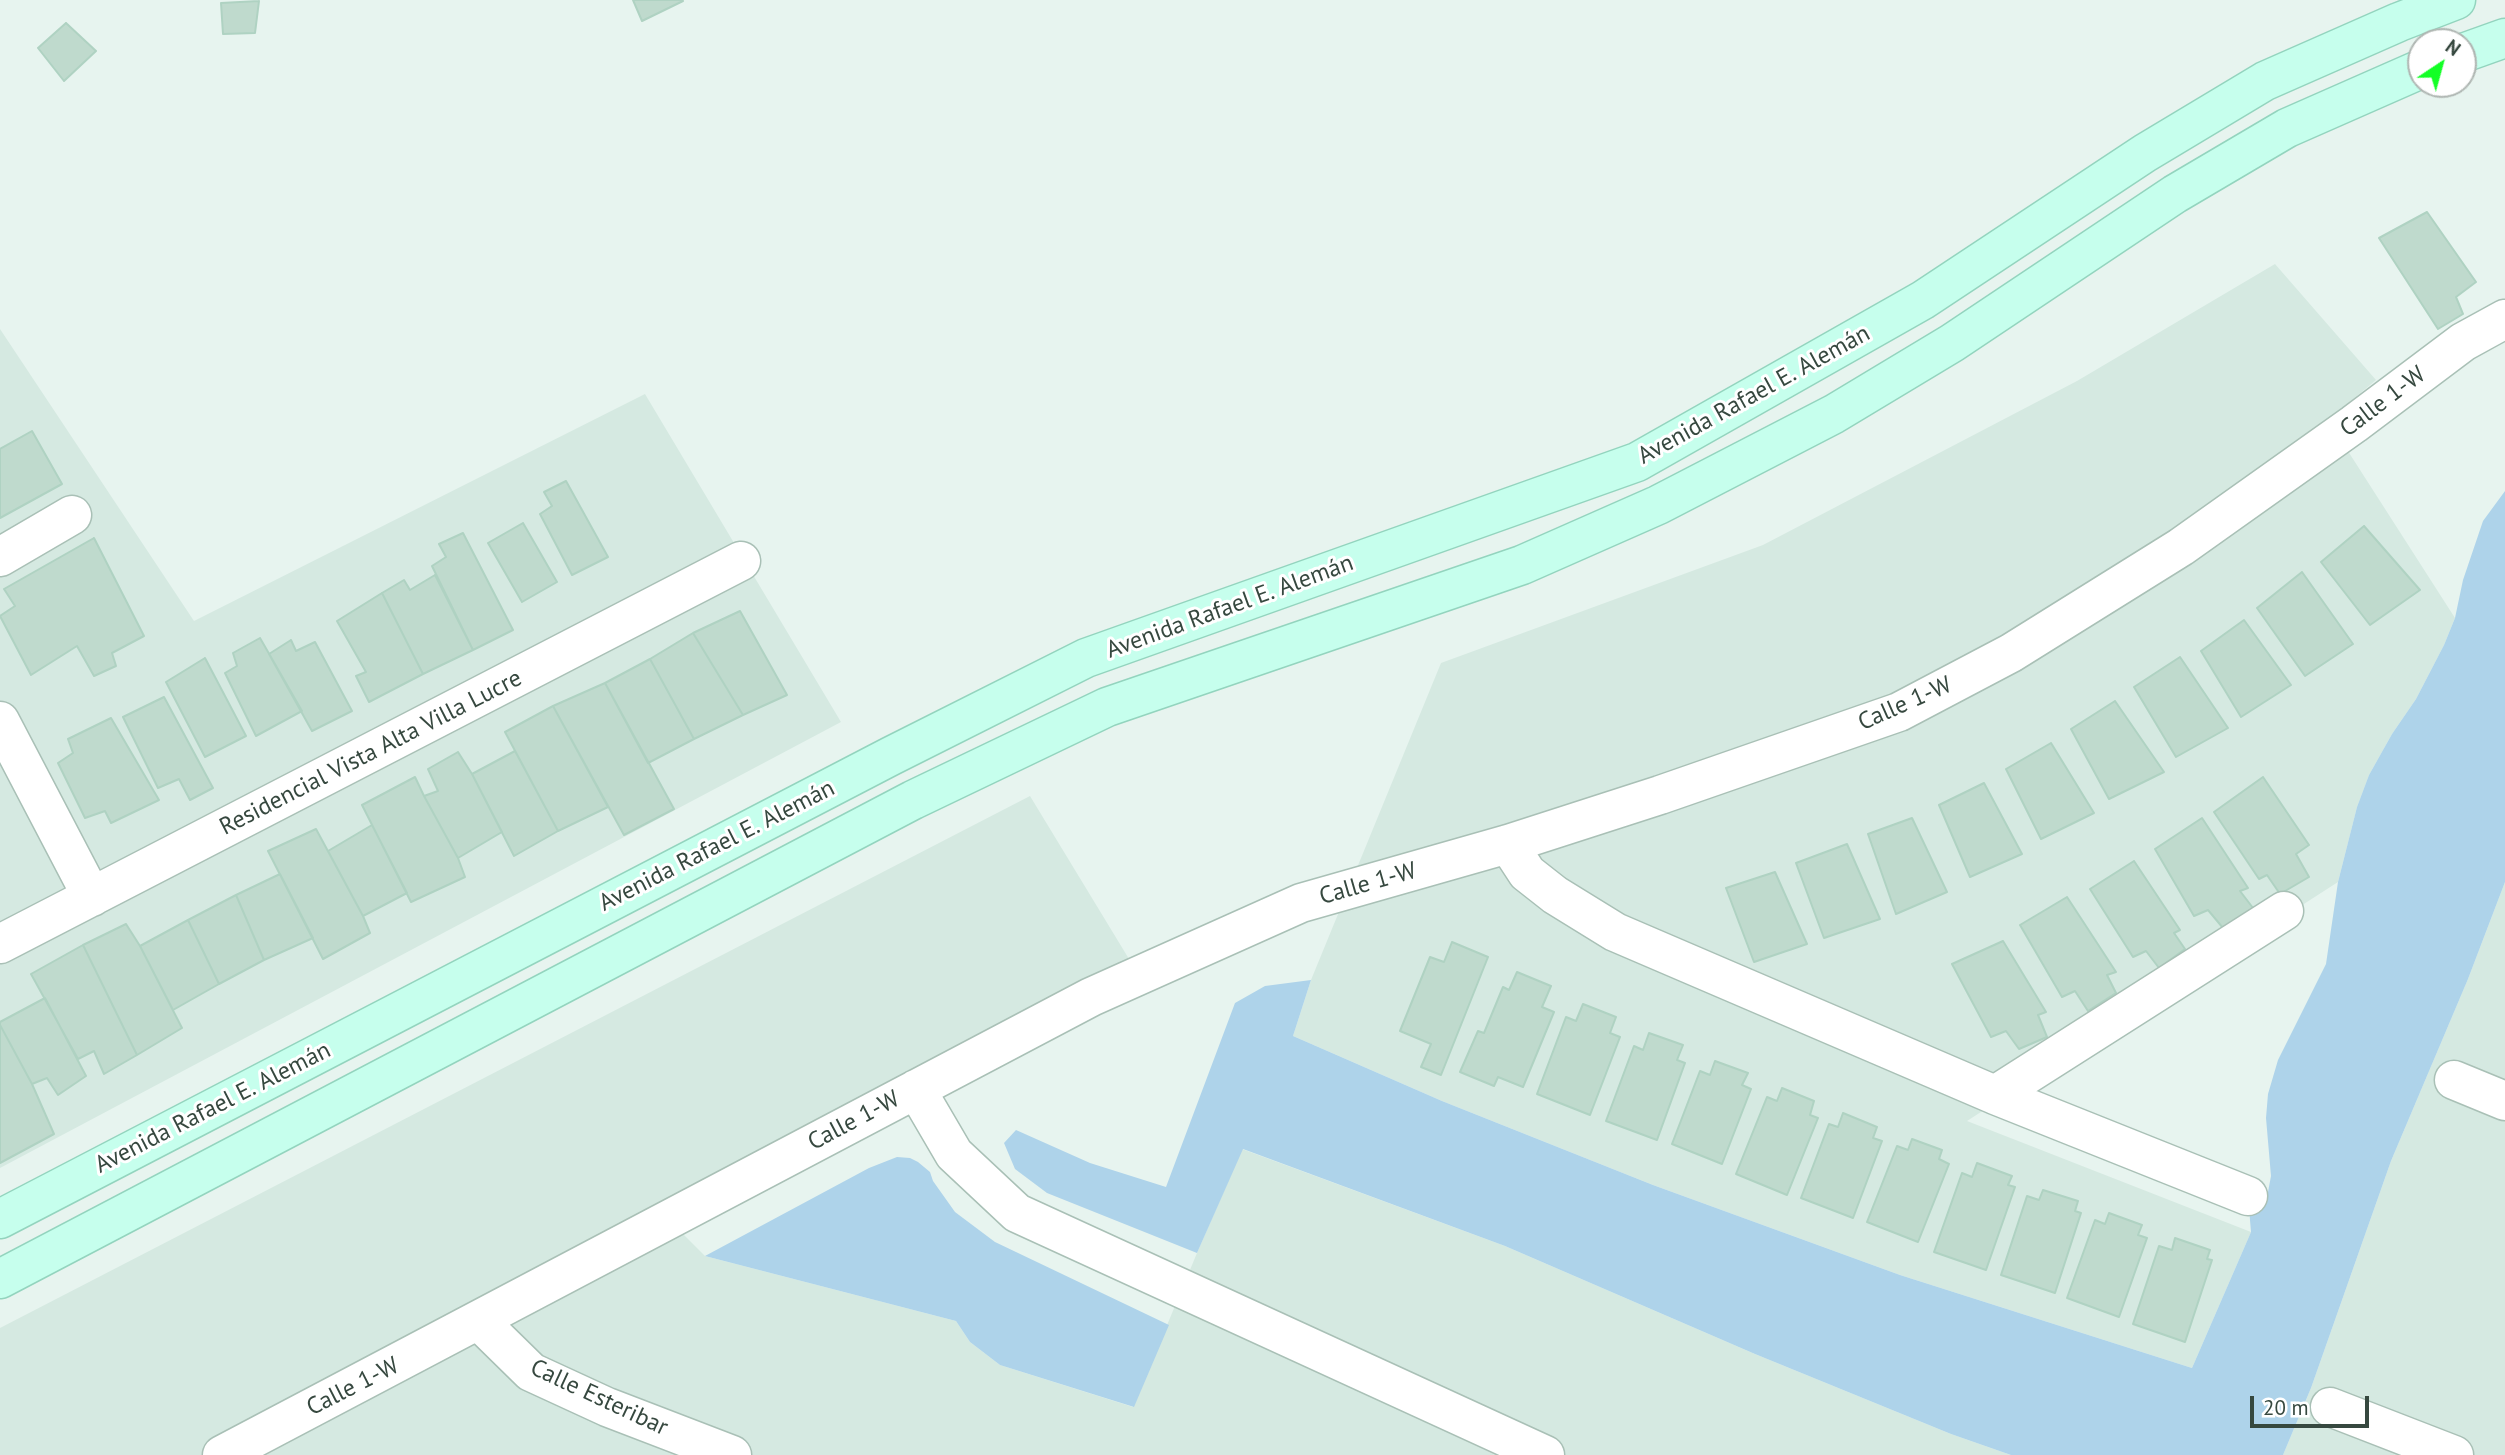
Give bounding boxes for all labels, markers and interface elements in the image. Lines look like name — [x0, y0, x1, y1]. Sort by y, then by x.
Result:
north arrow — [2407, 28, 2477, 98]
text: N — [2441, 34, 2465, 61]
street label: Avenida Rafael E. Alemán — [1633, 319, 1875, 471]
street label: Calle 1-W — [2335, 361, 2431, 443]
street label: Avenida Rafael E. Alemán — [1103, 549, 1357, 665]
street label: Residencial Vista Alta Villa Lucre — [215, 664, 527, 842]
street label: Calle 1-W — [1854, 671, 1956, 737]
street label: Avenida Rafael E. Alemán — [594, 774, 840, 918]
street label: Calle 1-W — [1316, 856, 1420, 912]
street label: Avenida Rafael E. Alemán — [90, 1036, 336, 1180]
street label: Calle 1-W — [803, 1085, 905, 1157]
street label: Calle 1-W — [302, 1352, 404, 1422]
street label: Calle Esteribar — [526, 1354, 672, 1442]
scale bar — [2253, 1382, 2372, 1426]
text: 20 m — [2263, 1394, 2309, 1421]

